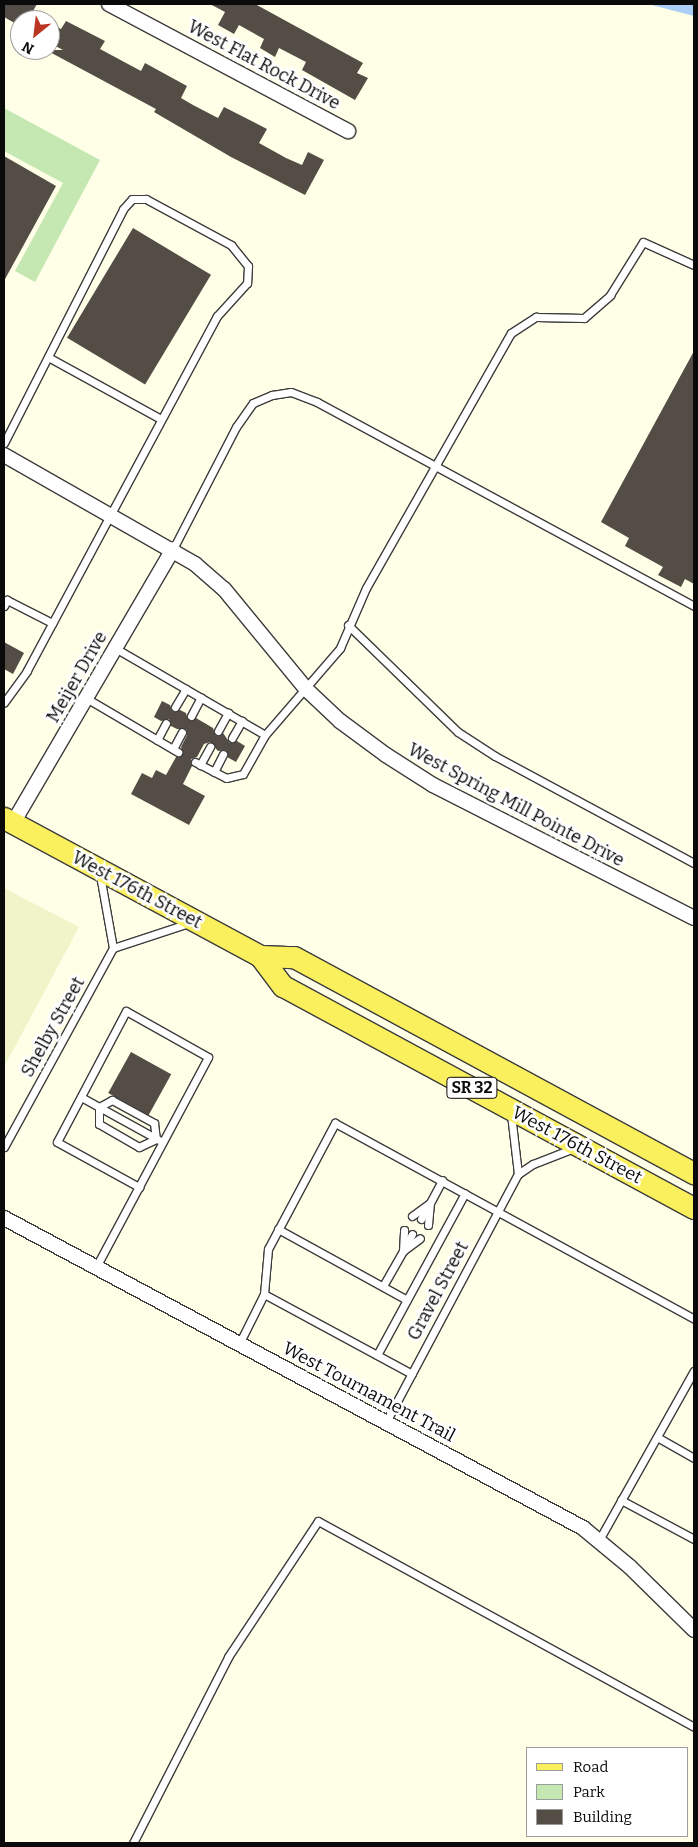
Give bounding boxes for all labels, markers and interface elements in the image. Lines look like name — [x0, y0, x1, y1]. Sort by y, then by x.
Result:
north arrow — [10, 10, 60, 60]
street label: West Flat Rock Drive — [184, 16, 344, 114]
text: N — [19, 38, 37, 58]
street label: Meijer Drive — [42, 628, 112, 726]
street label: West Spring Mill Pointe Drive — [404, 739, 628, 871]
street label: West 176th Street — [68, 847, 206, 933]
street label: Shelby Street — [17, 973, 89, 1081]
road number: SR 32 — [446, 1074, 498, 1102]
street label: West 176th Street — [508, 1102, 646, 1188]
street label: Gravel Street — [403, 1238, 473, 1344]
street label: West Tournament Trail — [279, 1337, 459, 1447]
legend — [526, 1747, 688, 1837]
text: Road — [573, 1758, 608, 1776]
text: Park — [573, 1783, 605, 1801]
text: Building — [573, 1808, 632, 1826]

